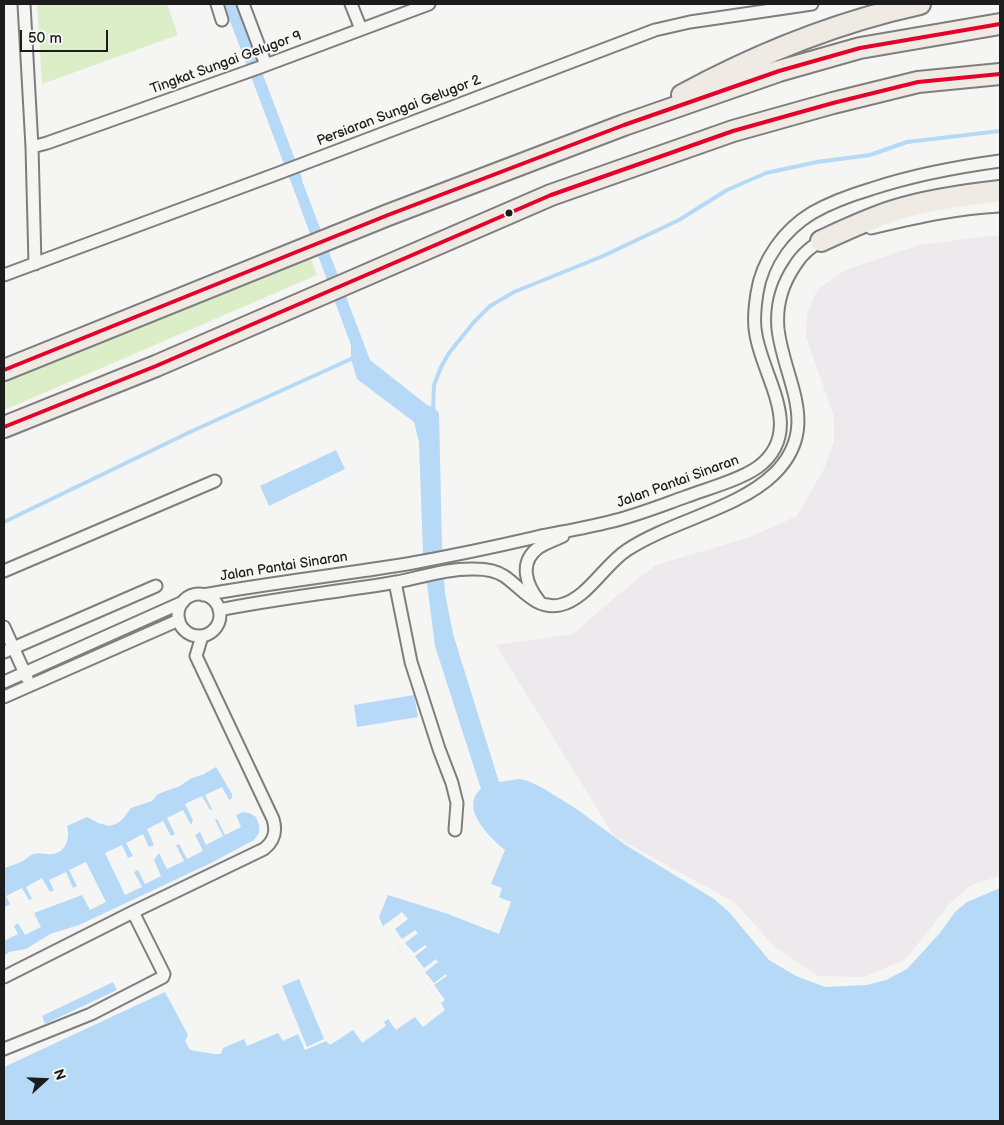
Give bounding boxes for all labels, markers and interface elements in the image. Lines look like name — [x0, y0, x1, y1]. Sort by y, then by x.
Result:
scale bar — [22, 20, 110, 52]
street label: Tingkat Sungai Gelugor 9 — [148, 28, 304, 98]
text: 50 m — [28, 29, 62, 48]
street label: Persiaran Sungai Gelugor 2 — [315, 72, 483, 150]
unlabelled marker — [504, 208, 514, 218]
street label: Jalan Pantai Sinaran — [615, 452, 741, 512]
street label: Jalan Pantai Sinaran — [219, 549, 349, 585]
north arrow — [20, 1055, 70, 1105]
text: N — [50, 1067, 69, 1083]

